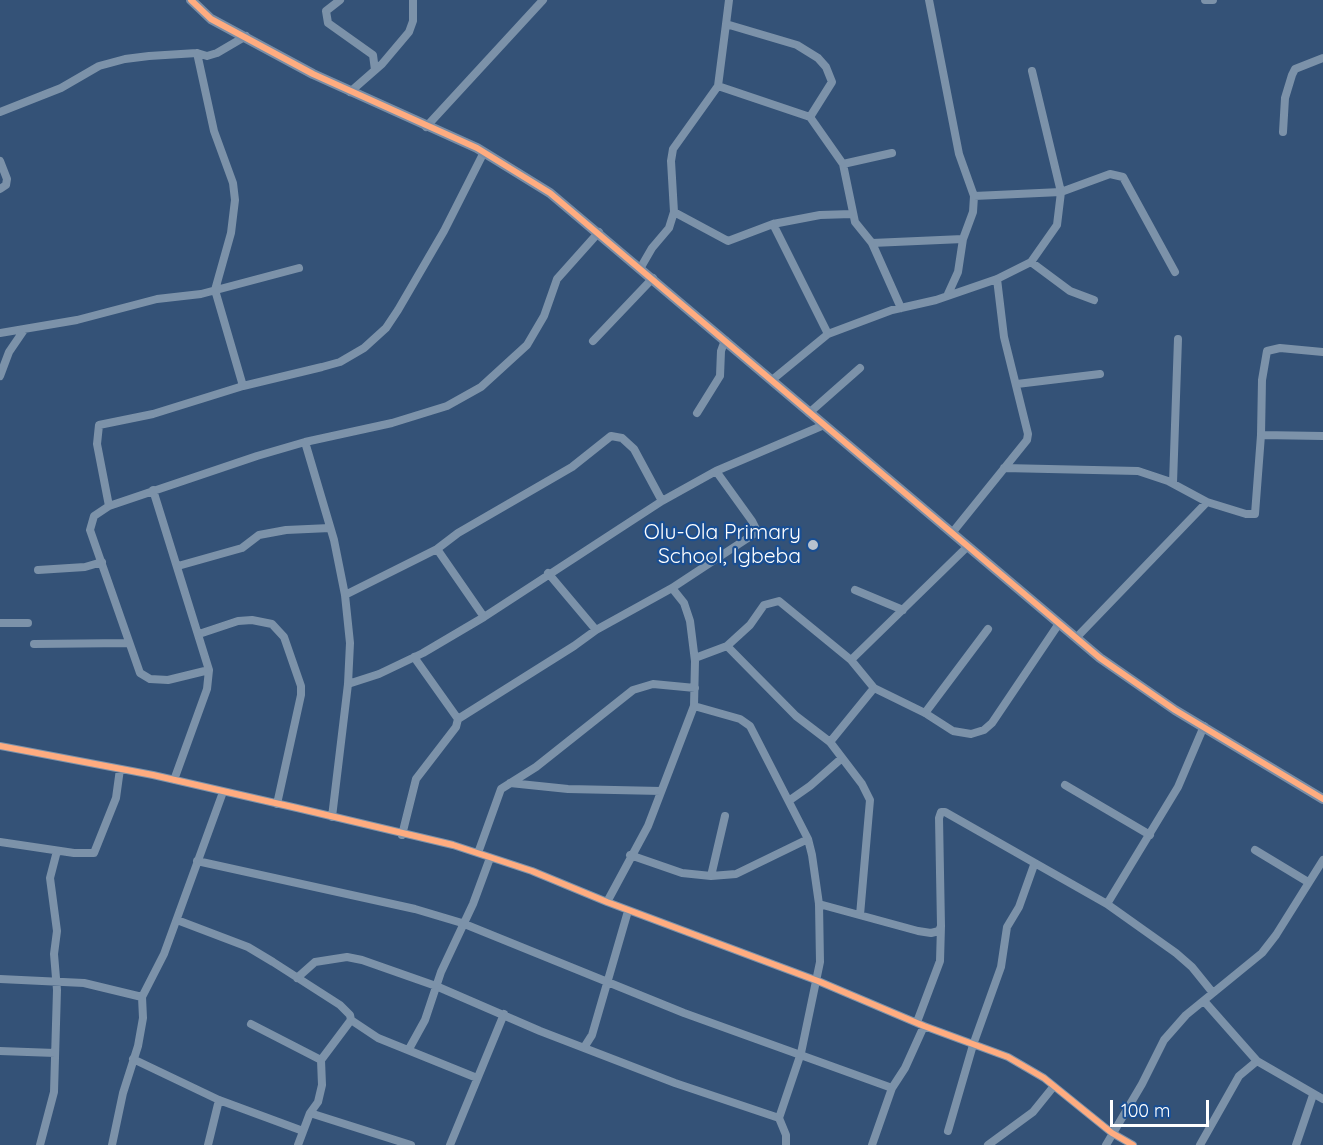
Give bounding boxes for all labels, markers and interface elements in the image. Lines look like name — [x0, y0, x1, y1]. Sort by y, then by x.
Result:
place label: Olu-Ola Primary School, Igbeba — [644, 520, 801, 570]
marker: Olu-Ola Primary School, Igbeba — [806, 538, 820, 552]
scale bar — [1113, 1088, 1212, 1126]
text: 100 m — [1121, 1099, 1170, 1122]

